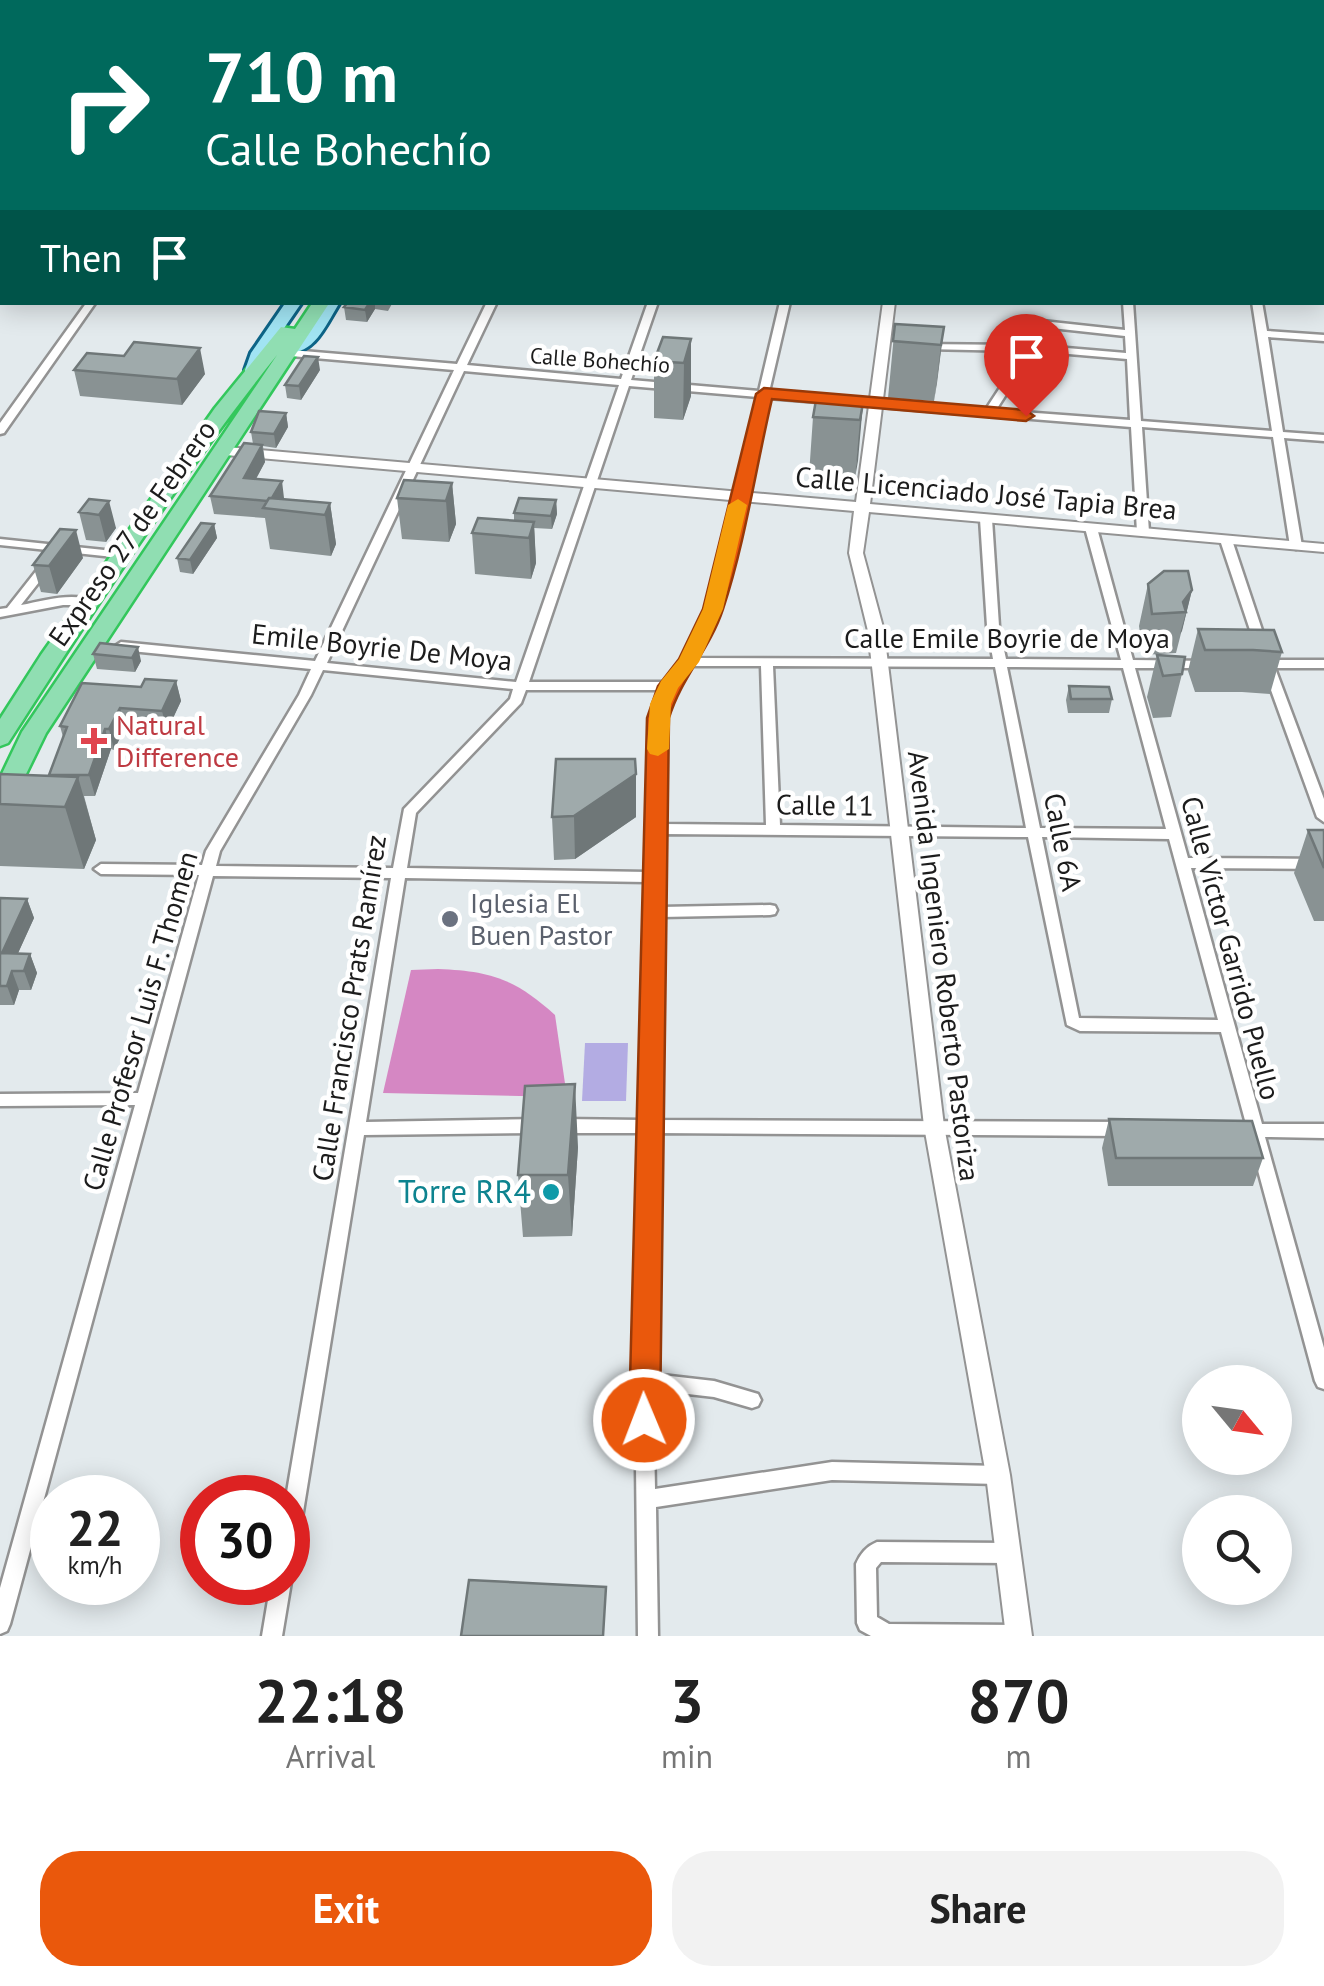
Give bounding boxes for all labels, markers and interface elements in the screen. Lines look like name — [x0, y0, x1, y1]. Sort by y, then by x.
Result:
text: 710 m — [205, 31, 398, 121]
icon: right — [40, 40, 170, 170]
text: Calle Bohechío — [205, 119, 492, 177]
icon: arrive — [142, 230, 197, 285]
text: Then — [40, 233, 122, 282]
pin — [984, 314, 1069, 417]
icon: arrive — [999, 329, 1054, 384]
street label: Calle Bohechío — [529, 341, 671, 379]
street label: Expreso 27 de Febrero — [40, 412, 224, 653]
street label: Calle Licenciado José Tapia Brea — [794, 457, 1178, 528]
street label: Emile Boyrie De Moya — [250, 614, 514, 679]
street label: Calle Emile Boyrie de Moya — [844, 619, 1170, 656]
place label: Natural Difference — [116, 706, 239, 775]
marker: Natural Difference — [81, 728, 107, 754]
street label: Avenida Ingeniero Roberto Pastoriza — [900, 749, 989, 1183]
street label: Calle 11 — [776, 785, 874, 824]
street label: Calle 6A — [1036, 790, 1091, 895]
street label: Calle Víctor Garrido Puello — [1173, 792, 1290, 1104]
street label: Calle Francisco Prats Ramírez — [303, 832, 394, 1184]
street label: Calle Profesor Luis F. Thomen — [73, 847, 206, 1195]
place label: Iglesia El Buen Pastor — [470, 884, 613, 953]
marker: Iglesia El Buen Pastor — [439, 908, 461, 930]
place label: Torre RR4 — [398, 1170, 531, 1212]
marker: Torre RR4 — [540, 1181, 562, 1203]
north arrow — [1182, 1365, 1292, 1475]
map controls — [1182, 1365, 1292, 1605]
position arrow — [592, 1368, 696, 1472]
speed limit sign: 30 — [180, 1475, 310, 1605]
text: 22 — [67, 1495, 123, 1560]
button: search — [1182, 1495, 1292, 1605]
text: km/h — [68, 1549, 122, 1581]
text: 22:18 — [254, 1661, 407, 1739]
text: 3 — [670, 1661, 704, 1739]
text: 870 — [968, 1661, 1070, 1739]
text: Arrival — [286, 1735, 375, 1777]
text: min — [661, 1735, 713, 1777]
text: m — [1006, 1735, 1032, 1777]
button: Exit — [40, 1851, 652, 1966]
button: Share — [672, 1851, 1284, 1966]

